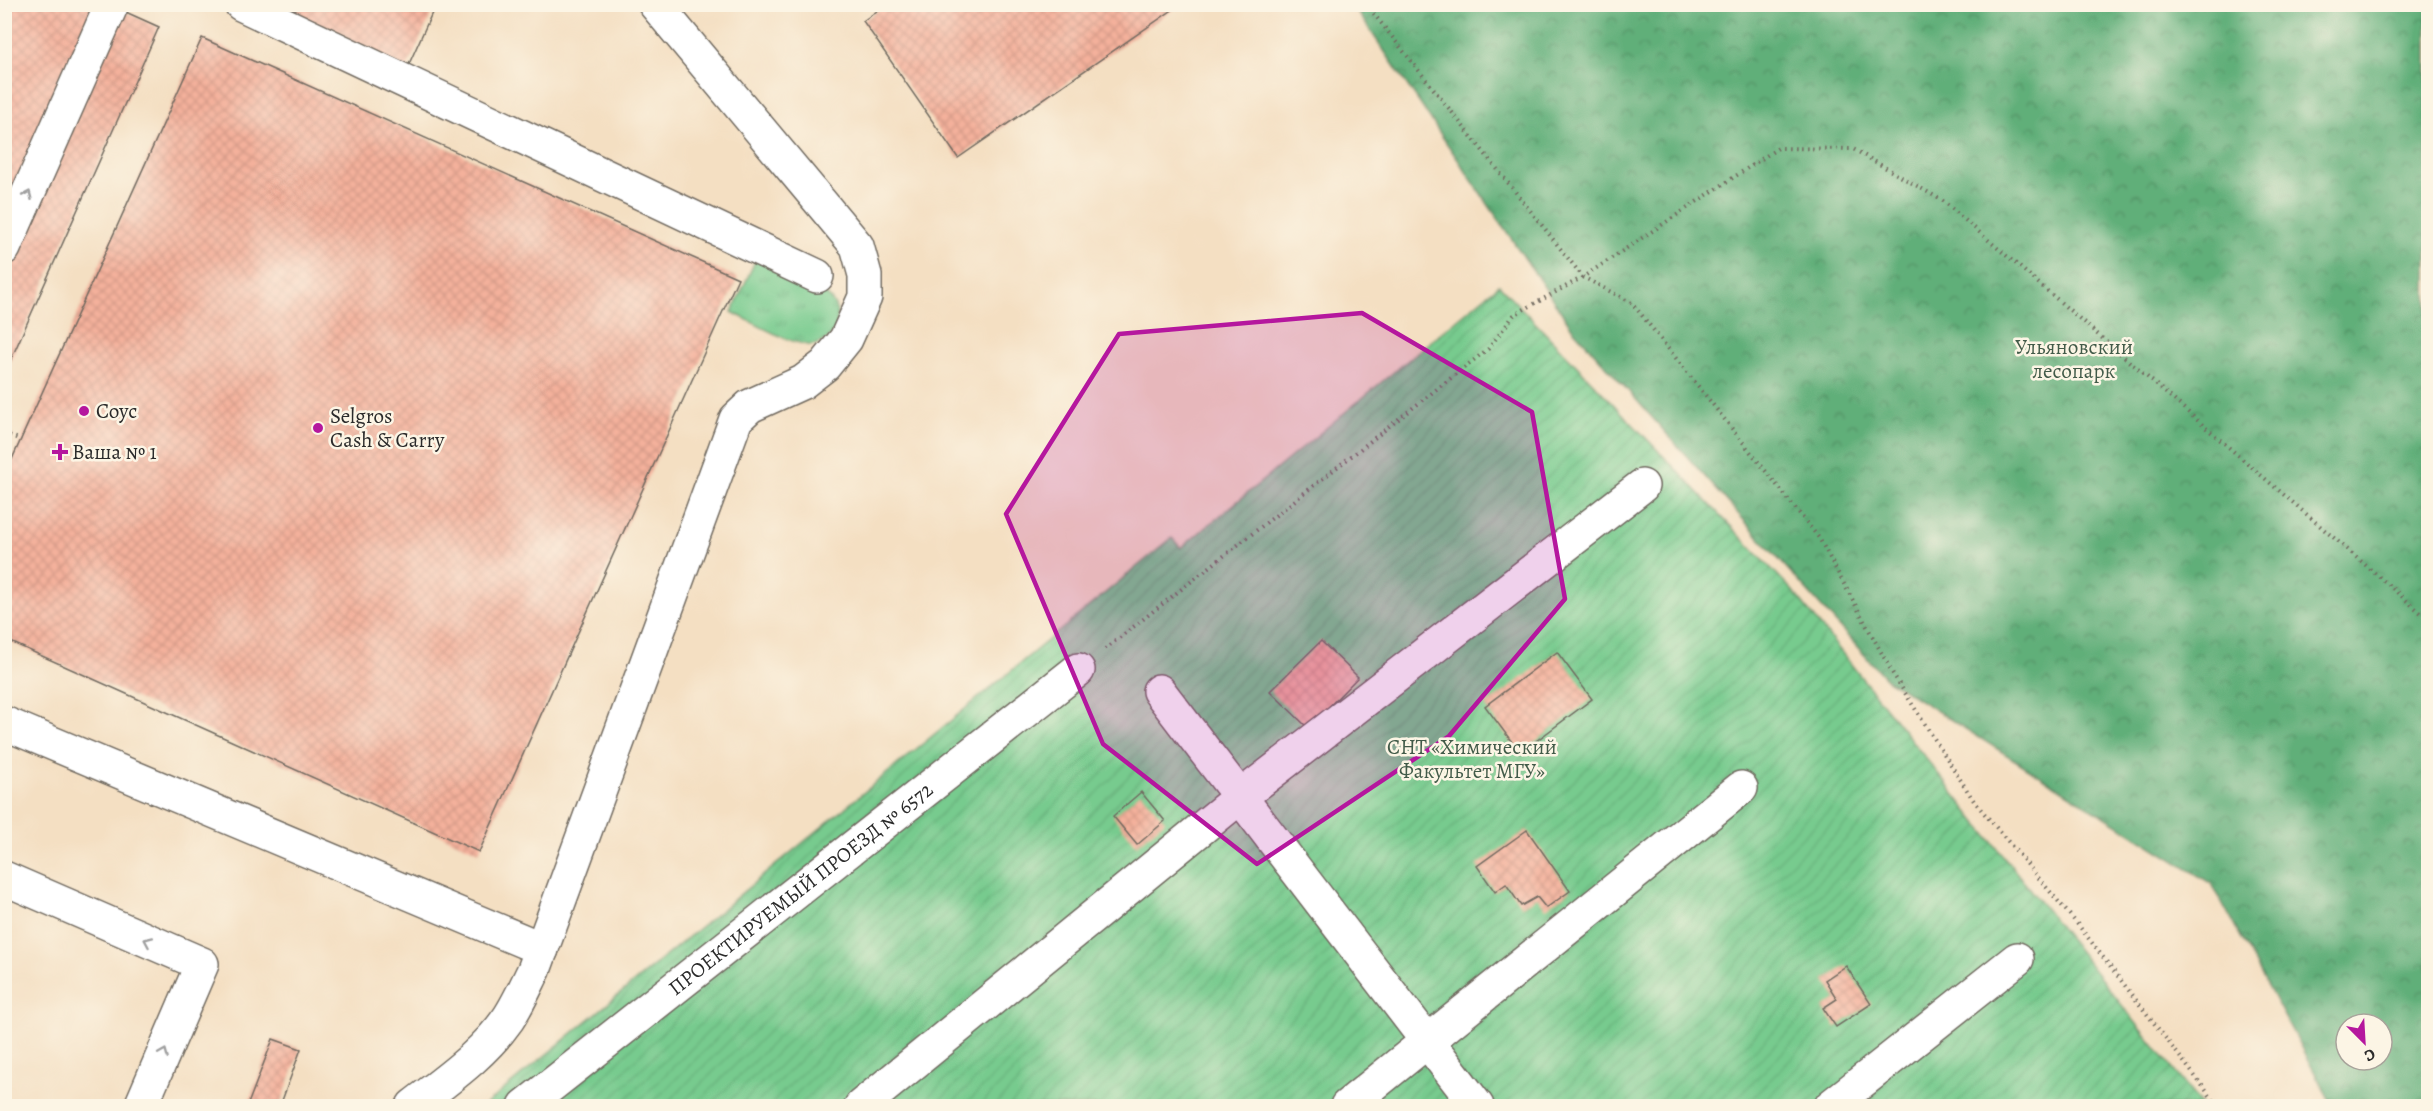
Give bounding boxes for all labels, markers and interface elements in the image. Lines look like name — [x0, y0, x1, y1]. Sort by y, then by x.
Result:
one-way arrow — [21, 190, 33, 201]
park label: Ульяновский лесопарк — [2015, 333, 2133, 385]
place label: Соус — [96, 397, 137, 425]
place label: Selgros Cash & Carry — [330, 402, 445, 454]
marker: Соус — [77, 404, 91, 418]
marker: Selgros Cash & Carry — [311, 421, 325, 435]
place label: Ваша № 1 — [72, 438, 157, 466]
marker: Ваша № 1 — [53, 445, 67, 459]
park label: СНТ «Химический Факультет МГУ» — [1387, 733, 1557, 785]
street label: ПРОЕКТИРУЕМЫЙ ПРОЕЗД № 6572 — [663, 776, 939, 1002]
one-way arrow — [144, 936, 155, 948]
north arrow — [2334, 1012, 2394, 1072]
text: С — [2361, 1043, 2379, 1067]
one-way arrow — [157, 1048, 169, 1059]

